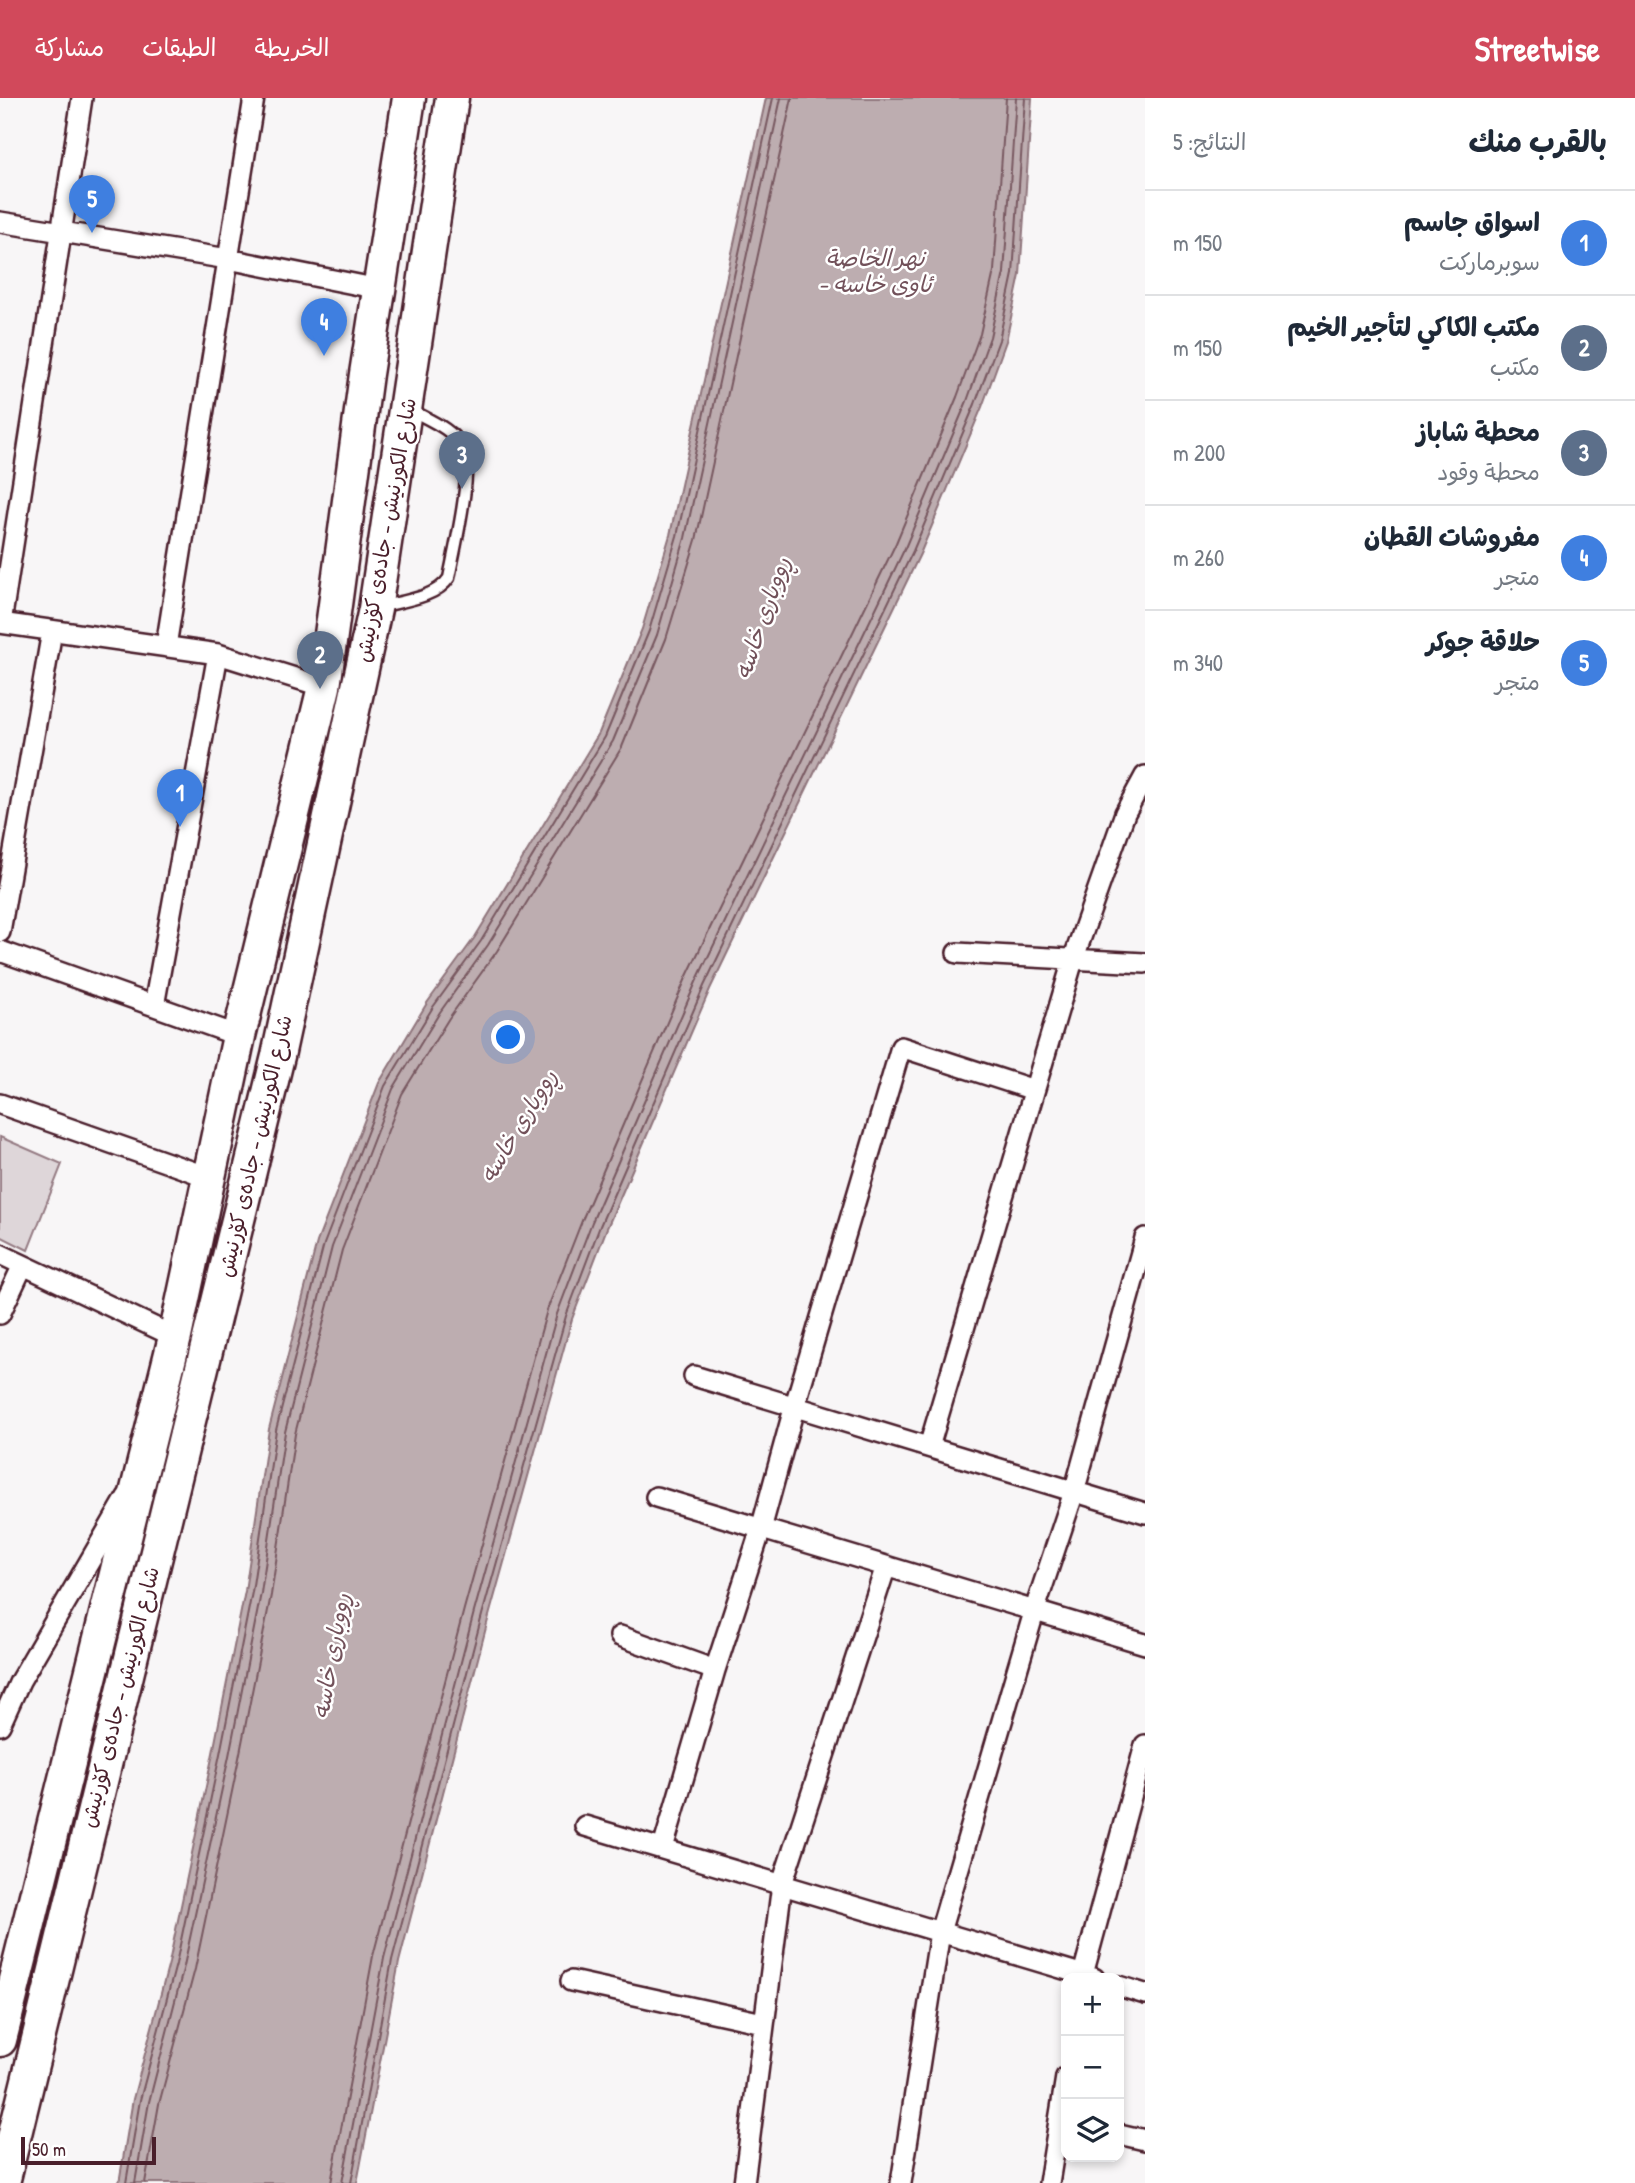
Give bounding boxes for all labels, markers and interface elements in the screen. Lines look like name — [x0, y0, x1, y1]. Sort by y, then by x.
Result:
text: Streetwise — [1475, 27, 1600, 71]
text: مشاركة — [35, 31, 104, 63]
text: الطبقات — [142, 31, 217, 63]
text: الخريطة — [255, 31, 329, 63]
text: بالقرب منك — [1469, 121, 1607, 161]
text: النتائج: 5 — [1173, 126, 1246, 157]
pin: 5 — [69, 175, 115, 233]
text: اسواق جاسم — [1404, 204, 1540, 239]
text: 150 m — [1173, 227, 1222, 258]
text: 1 — [1580, 227, 1588, 258]
water label: نهر الخاصة - ئاوی خاسە — [819, 242, 934, 299]
text: سوبرماركت — [1439, 246, 1540, 277]
pin: 4 — [301, 298, 347, 356]
text: مكتب الكاكي لتأجير الخيم — [1287, 309, 1540, 344]
text: 150 m — [1173, 332, 1222, 363]
text: 2 — [1579, 332, 1589, 363]
text: مكتب — [1490, 351, 1540, 382]
street label: شارع الكورنيش - جادەی کۆرنیش — [348, 395, 424, 665]
text: محطة شاباز — [1417, 414, 1540, 449]
pin: 3 — [439, 431, 485, 489]
text: 200 m — [1173, 437, 1225, 468]
text: 3 — [1579, 437, 1589, 468]
text: محطة وقود — [1437, 456, 1540, 487]
text: مفروشات القطان — [1364, 519, 1540, 554]
text: 260 m — [1173, 542, 1224, 573]
text: 4 — [1580, 542, 1588, 573]
water label: ڕووباری خاسە — [726, 553, 802, 685]
text: متجر — [1495, 561, 1540, 592]
text: حلاقة جوكر — [1426, 624, 1540, 659]
pin: 2 — [297, 631, 343, 689]
text: 340 m — [1173, 647, 1223, 678]
text: 5 — [1579, 647, 1589, 678]
text: متجر — [1495, 666, 1540, 697]
pin: 1 — [157, 769, 203, 827]
street label: شارع الكورنيش - جادەی کۆرنیش — [210, 1012, 300, 1280]
your location — [491, 1020, 525, 1054]
water label: ڕووباری خاسە — [472, 1063, 568, 1191]
street label: شارع الكورنيش - جادەی کۆرنیش — [73, 1563, 167, 1831]
water label: ڕووباری خاسە — [304, 1590, 362, 1722]
map controls — [1061, 1973, 1124, 2162]
button: + — [1061, 1973, 1124, 2036]
button: − — [1061, 2036, 1124, 2099]
button: layers — [1061, 2099, 1124, 2162]
scale bar — [21, 2134, 156, 2166]
text: 50 m — [32, 2136, 66, 2162]

